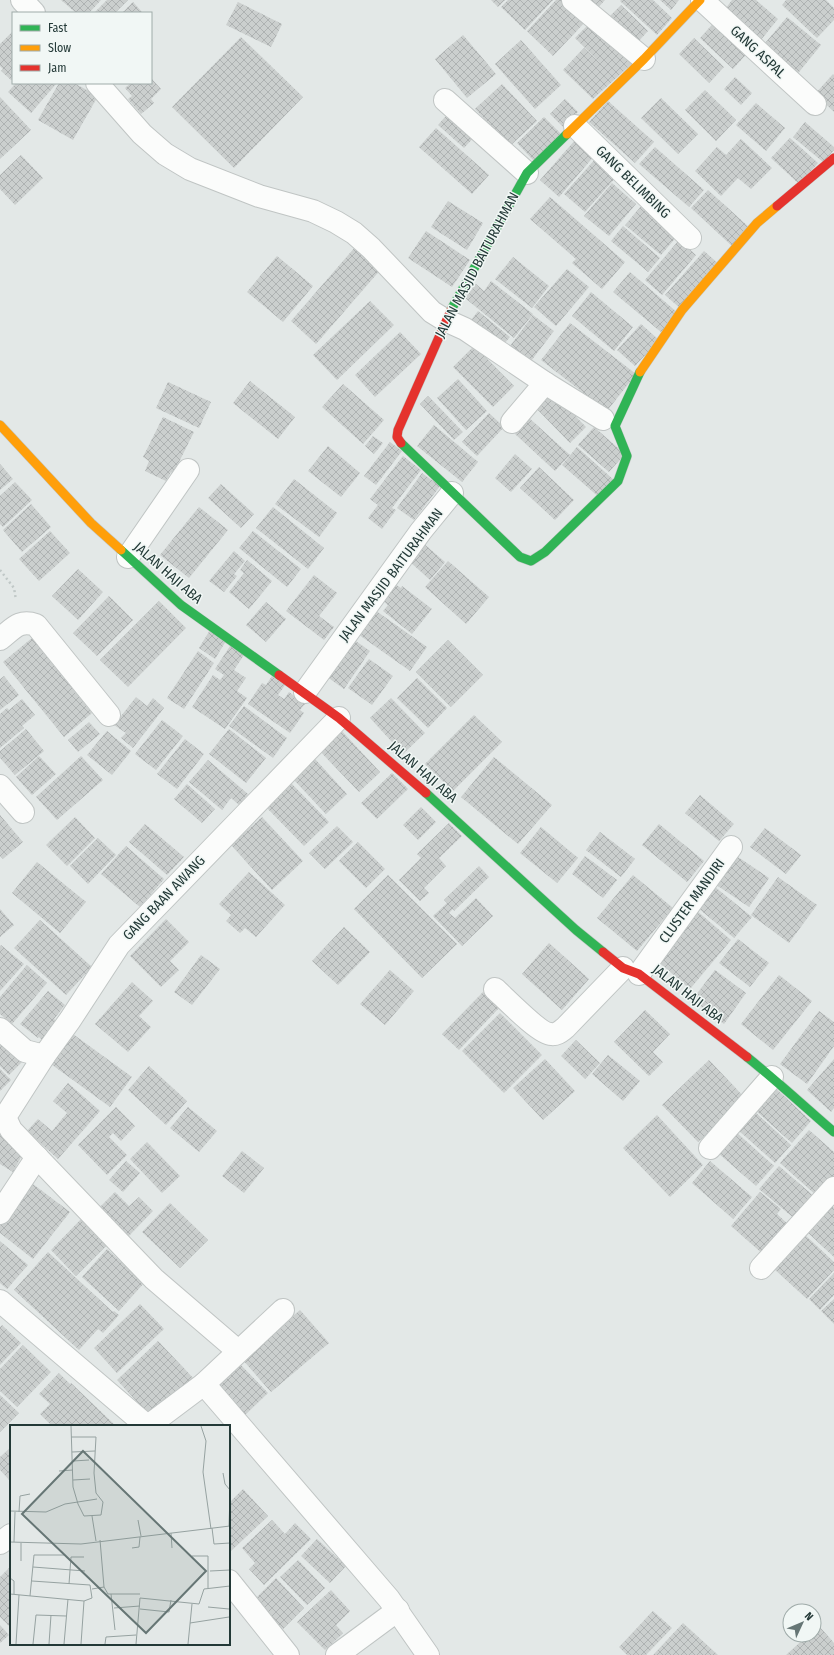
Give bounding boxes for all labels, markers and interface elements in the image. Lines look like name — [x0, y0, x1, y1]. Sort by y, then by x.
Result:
legend — [12, 12, 152, 84]
text: Fast — [48, 21, 67, 35]
street label: GANG ASPAL — [727, 22, 789, 82]
text: Slow — [48, 41, 71, 55]
text: Jam — [48, 61, 66, 75]
street label: GANG BELIMBING — [592, 142, 674, 222]
street label: JALAN MASJID BAITURAHMAN — [431, 189, 523, 341]
street label: JALAN MASJID BAITURAHMAN — [335, 505, 447, 645]
street label: JALAN HAJI ABA — [130, 539, 206, 608]
street label: JALAN HAJI ABA — [385, 738, 461, 807]
street label: GANG BAAN AWANG — [119, 852, 209, 944]
street label: CLUSTER MANDIRI — [656, 855, 728, 947]
street label: JALAN HAJI ABA — [649, 961, 727, 1027]
inset map — [10, 1425, 230, 1645]
north arrow — [782, 1603, 822, 1643]
text: N — [802, 1610, 816, 1623]

